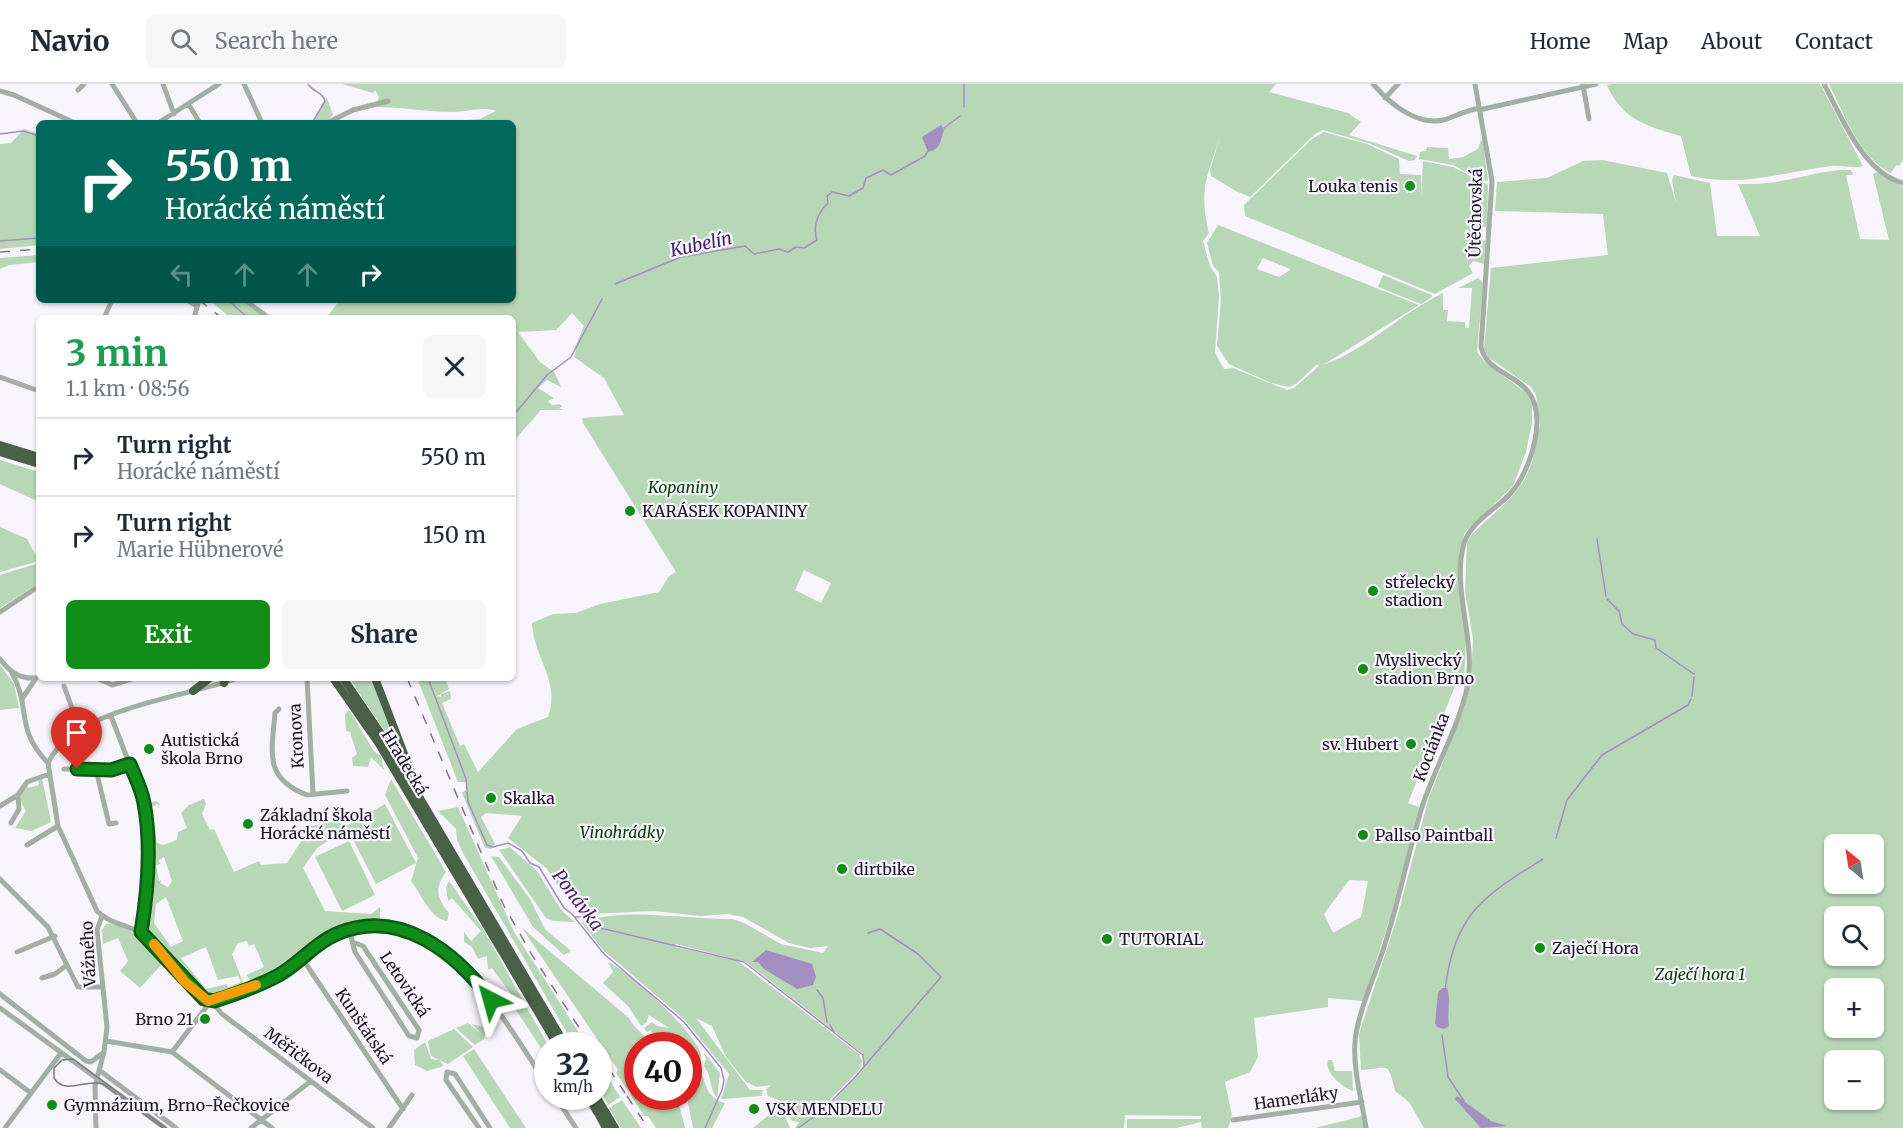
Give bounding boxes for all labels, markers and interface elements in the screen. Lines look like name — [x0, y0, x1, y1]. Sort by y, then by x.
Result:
search box — [146, 14, 566, 68]
text: Navio — [30, 23, 110, 59]
icon: search — [167, 25, 200, 58]
text: Search here — [215, 27, 338, 55]
text: Home — [1530, 28, 1590, 55]
text: Map — [1623, 28, 1668, 55]
text: About — [1701, 28, 1762, 55]
text: Contact — [1795, 28, 1873, 55]
text: 550 m — [165, 140, 292, 192]
icon: right — [66, 144, 144, 222]
street label: Útěchovská — [1464, 168, 1486, 258]
place label: Louka tenis — [1308, 176, 1398, 196]
marker: Louka tenis — [1403, 179, 1417, 193]
text: Horácké náměstí — [165, 192, 385, 226]
water label: Kubelín — [667, 226, 734, 262]
icon: left — [165, 258, 198, 291]
icon: ahead — [228, 258, 261, 291]
icon: ahead — [291, 258, 324, 291]
icon: right — [354, 258, 387, 291]
text: 3 min — [66, 331, 168, 376]
button: close — [423, 335, 486, 398]
text: 1.1 km · 08:56 — [66, 376, 190, 401]
text: Turn right — [117, 431, 231, 459]
icon: right — [66, 441, 99, 474]
text: 550 m — [421, 443, 486, 471]
text: Horácké náměstí — [117, 459, 280, 484]
park label: Kopaniny — [647, 477, 718, 497]
place label: KARÁSEK KOPANINY — [642, 501, 808, 521]
marker: KARÁSEK KOPANINY — [623, 504, 637, 518]
text: Turn right — [117, 509, 231, 537]
icon: right — [66, 519, 99, 552]
text: 150 m — [423, 521, 486, 549]
text: Marie Hübnerové — [117, 537, 283, 562]
place label: střelecký stadion — [1385, 572, 1456, 610]
marker: střelecký stadion — [1366, 584, 1380, 598]
button: Exit — [66, 600, 270, 669]
button: Share — [282, 600, 486, 669]
place label: Myslivecký stadion Brno — [1375, 650, 1474, 688]
marker: Myslivecký stadion Brno — [1356, 662, 1370, 676]
street label: Kronova — [284, 703, 308, 769]
pin — [51, 707, 102, 769]
street label: Kociánka — [1409, 709, 1453, 784]
icon: arrive — [60, 716, 93, 749]
street label: Hradecká — [378, 725, 433, 799]
place label: Autistická škola Brno — [160, 730, 243, 768]
place label: sv. Hubert — [1322, 734, 1400, 754]
marker: sv. Hubert — [1404, 737, 1418, 751]
marker: Autistická škola Brno — [142, 742, 156, 756]
place label: Skalka — [503, 788, 555, 808]
marker: Skalka — [484, 791, 498, 805]
place label: Základní škola Horácké náměstí — [260, 805, 391, 843]
marker: Základní škola Horácké náměstí — [241, 817, 255, 831]
park label: Vinohrádky — [580, 822, 664, 842]
place label: Pallso Paintball — [1375, 825, 1493, 845]
marker: Pallso Paintball — [1356, 828, 1370, 842]
north arrow — [1824, 834, 1884, 894]
map controls — [1824, 834, 1884, 1110]
place label: dirtbike — [854, 859, 915, 879]
marker: dirtbike — [835, 862, 849, 876]
water label: Ponávka — [547, 865, 609, 935]
button: search — [1824, 906, 1884, 966]
street label: Vážného — [76, 920, 100, 989]
place label: TUTORIAL — [1119, 929, 1203, 949]
marker: TUTORIAL — [1100, 932, 1114, 946]
place label: Zaječí Hora — [1552, 938, 1639, 958]
marker: Zaječí Hora — [1533, 941, 1547, 955]
street label: Letovická — [376, 948, 434, 1021]
park label: Zaječí hora 1 — [1654, 964, 1745, 984]
position arrow — [459, 968, 523, 1032]
button: + — [1824, 978, 1884, 1038]
street label: Kunštátská — [331, 984, 397, 1068]
place label: Brno 21 — [135, 1009, 193, 1029]
marker: Brno 21 — [198, 1012, 212, 1026]
street label: Měřičkova — [261, 1023, 338, 1088]
speed limit sign: 40 — [624, 1032, 702, 1110]
text: 32 — [556, 1045, 590, 1083]
button: − — [1824, 1050, 1884, 1110]
text: km/h — [553, 1077, 593, 1096]
street label: Hamerláky — [1252, 1082, 1340, 1114]
place label: Gymnázium, Brno-Řečkovice — [64, 1095, 290, 1115]
marker: Gymnázium, Brno-Řečkovice — [45, 1098, 59, 1112]
place label: VSK MENDELU — [765, 1099, 883, 1119]
marker: VSK MENDELU — [747, 1102, 761, 1116]

